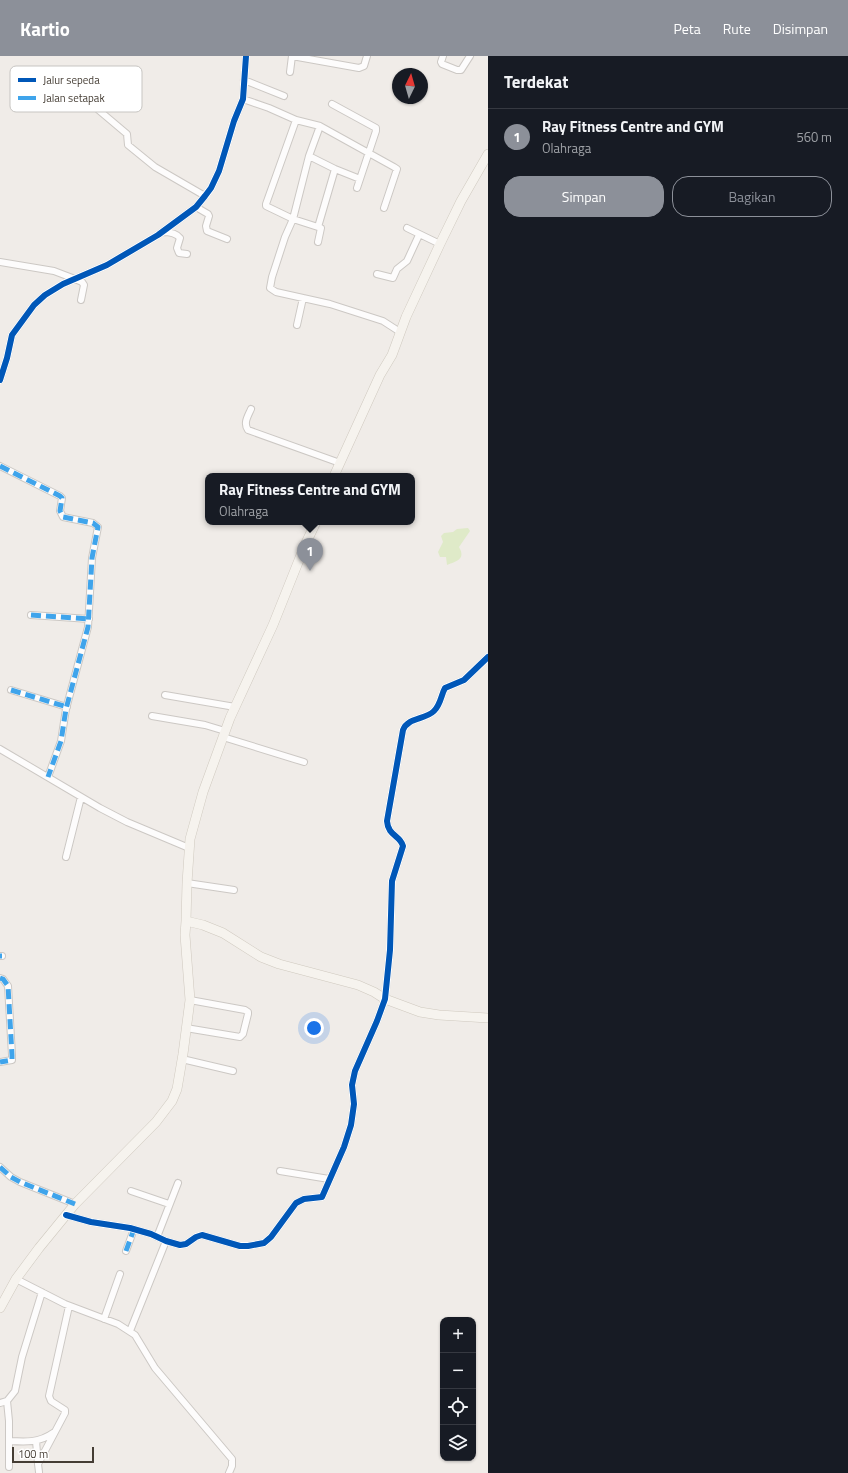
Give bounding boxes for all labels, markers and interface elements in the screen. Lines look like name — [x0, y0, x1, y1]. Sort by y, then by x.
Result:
text: Kartio — [20, 14, 70, 43]
text: Peta — [674, 18, 701, 39]
text: Rute — [723, 18, 751, 39]
text: Disimpan — [773, 18, 828, 39]
legend — [10, 66, 142, 112]
north arrow — [392, 68, 428, 104]
text: Terdekat — [504, 69, 568, 95]
text: Jalur sepeda — [43, 72, 100, 88]
text: Jalan setapak — [43, 90, 105, 106]
text: Ray Fitness Centre and GYM — [542, 115, 724, 138]
text: 1 — [513, 127, 521, 147]
text: 560 m — [796, 127, 832, 147]
text: Olahraga — [542, 138, 591, 158]
button: Simpan — [504, 176, 664, 217]
button: Bagikan — [672, 176, 832, 217]
popup — [205, 473, 415, 525]
text: Ray Fitness Centre and GYM — [219, 478, 401, 501]
text: Olahraga — [219, 501, 268, 521]
pin: 1 — [297, 538, 323, 571]
your location — [304, 1018, 324, 1038]
map controls — [440, 1317, 476, 1461]
button: + — [440, 1317, 476, 1353]
button: − — [440, 1353, 476, 1389]
button: locate — [440, 1389, 476, 1425]
button: layers — [440, 1425, 476, 1461]
scale bar — [12, 1445, 94, 1464]
text: 100 m — [18, 1446, 48, 1462]

